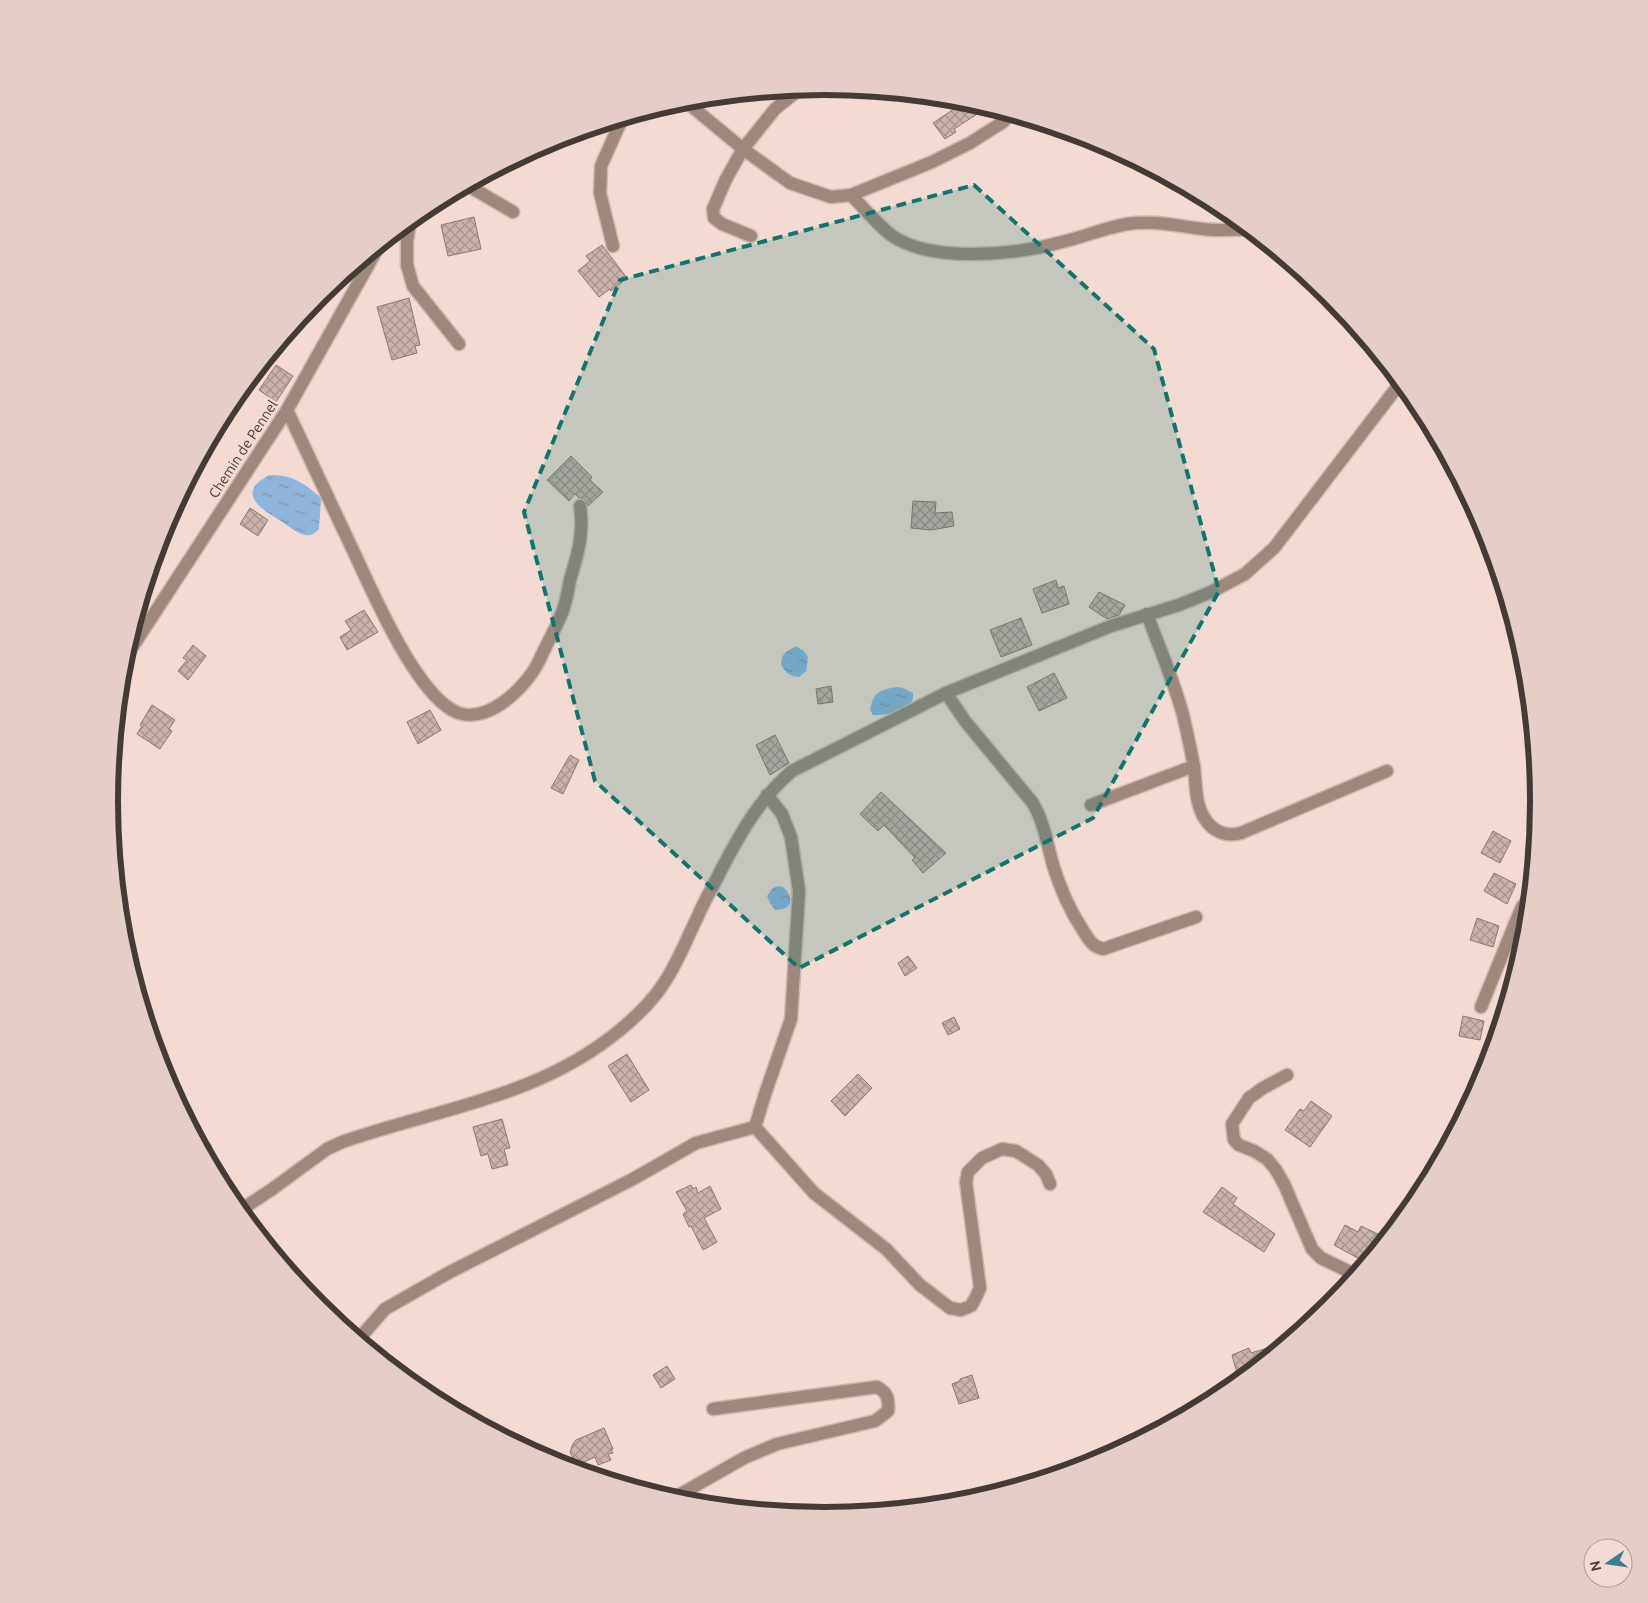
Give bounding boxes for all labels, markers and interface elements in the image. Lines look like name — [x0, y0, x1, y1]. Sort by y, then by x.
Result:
street label: Chemin de Pennel — [205, 397, 281, 501]
north arrow — [1583, 1538, 1633, 1588]
text: N — [1586, 1559, 1604, 1573]

